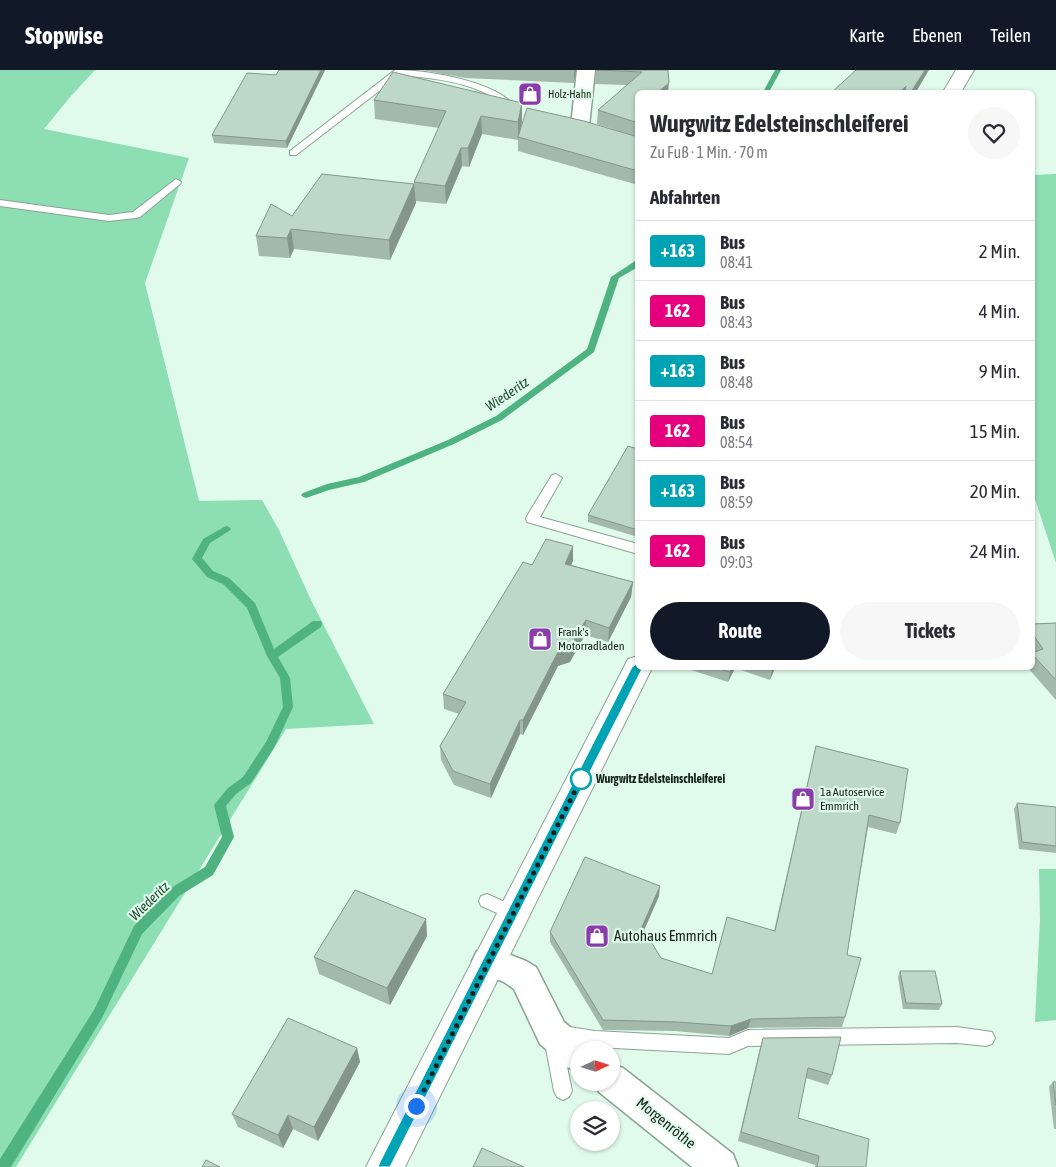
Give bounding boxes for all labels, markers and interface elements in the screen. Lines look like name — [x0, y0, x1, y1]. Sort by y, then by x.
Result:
text: Stopwise — [25, 22, 103, 49]
text: Karte — [849, 25, 884, 46]
text: Ebenen — [912, 25, 962, 46]
text: Teilen — [990, 25, 1031, 46]
shop icon: Holz-Hahn — [517, 81, 543, 107]
place label: Holz-Hahn — [548, 88, 591, 100]
button: heart — [968, 107, 1020, 159]
text: Wurgwitz Edelsteinschleiferei — [650, 110, 909, 137]
text: Zu Fuß · 1 Min. · 70 m — [650, 143, 768, 161]
text: Abfahrten — [650, 186, 720, 208]
text: Bus — [720, 231, 745, 253]
text: +163 — [660, 240, 695, 261]
text: 2 Min. — [979, 240, 1020, 262]
text: 08:41 — [720, 253, 753, 271]
text: Bus — [720, 291, 745, 313]
text: 162 — [665, 300, 690, 321]
text: 4 Min. — [979, 300, 1020, 322]
text: 08:43 — [720, 313, 753, 331]
text: Bus — [720, 351, 745, 373]
text: +163 — [660, 360, 695, 381]
text: 9 Min. — [979, 360, 1020, 382]
water label: Wiederitz — [482, 373, 533, 414]
text: 08:48 — [720, 373, 753, 391]
text: Bus — [720, 411, 745, 433]
text: 162 — [665, 420, 690, 441]
text: 15 Min. — [970, 420, 1020, 442]
text: 08:54 — [720, 433, 753, 451]
text: Bus — [720, 471, 745, 493]
text: +163 — [660, 480, 695, 501]
text: 20 Min. — [970, 480, 1020, 502]
text: 08:59 — [720, 493, 753, 511]
text: Bus — [720, 531, 745, 553]
text: 162 — [665, 540, 690, 561]
text: 24 Min. — [970, 540, 1020, 562]
text: 09:03 — [720, 553, 753, 571]
button: Route — [650, 602, 830, 660]
button: Tickets — [840, 602, 1020, 660]
place label: Frank's Motorradladen — [558, 625, 624, 653]
shop icon: Frank's Motorradladen — [527, 626, 553, 652]
marker: Wurgwitz Edelsteinschleiferei — [570, 768, 592, 790]
place label: Wurgwitz Edelsteinschleiferei — [595, 772, 726, 786]
place label: 1a Autoservice Emmrich — [820, 785, 884, 813]
shop icon: 1a Autoservice Emmrich — [790, 786, 816, 812]
water label: Wiederitz — [126, 878, 173, 924]
shop icon: Autohaus Emmrich — [584, 923, 610, 949]
place label: Autohaus Emmrich — [614, 927, 717, 944]
north arrow — [570, 1041, 620, 1091]
map controls — [570, 1041, 620, 1151]
your location — [404, 1094, 429, 1119]
street label: Morgenröthe — [633, 1094, 699, 1152]
button: layers — [570, 1101, 620, 1151]

